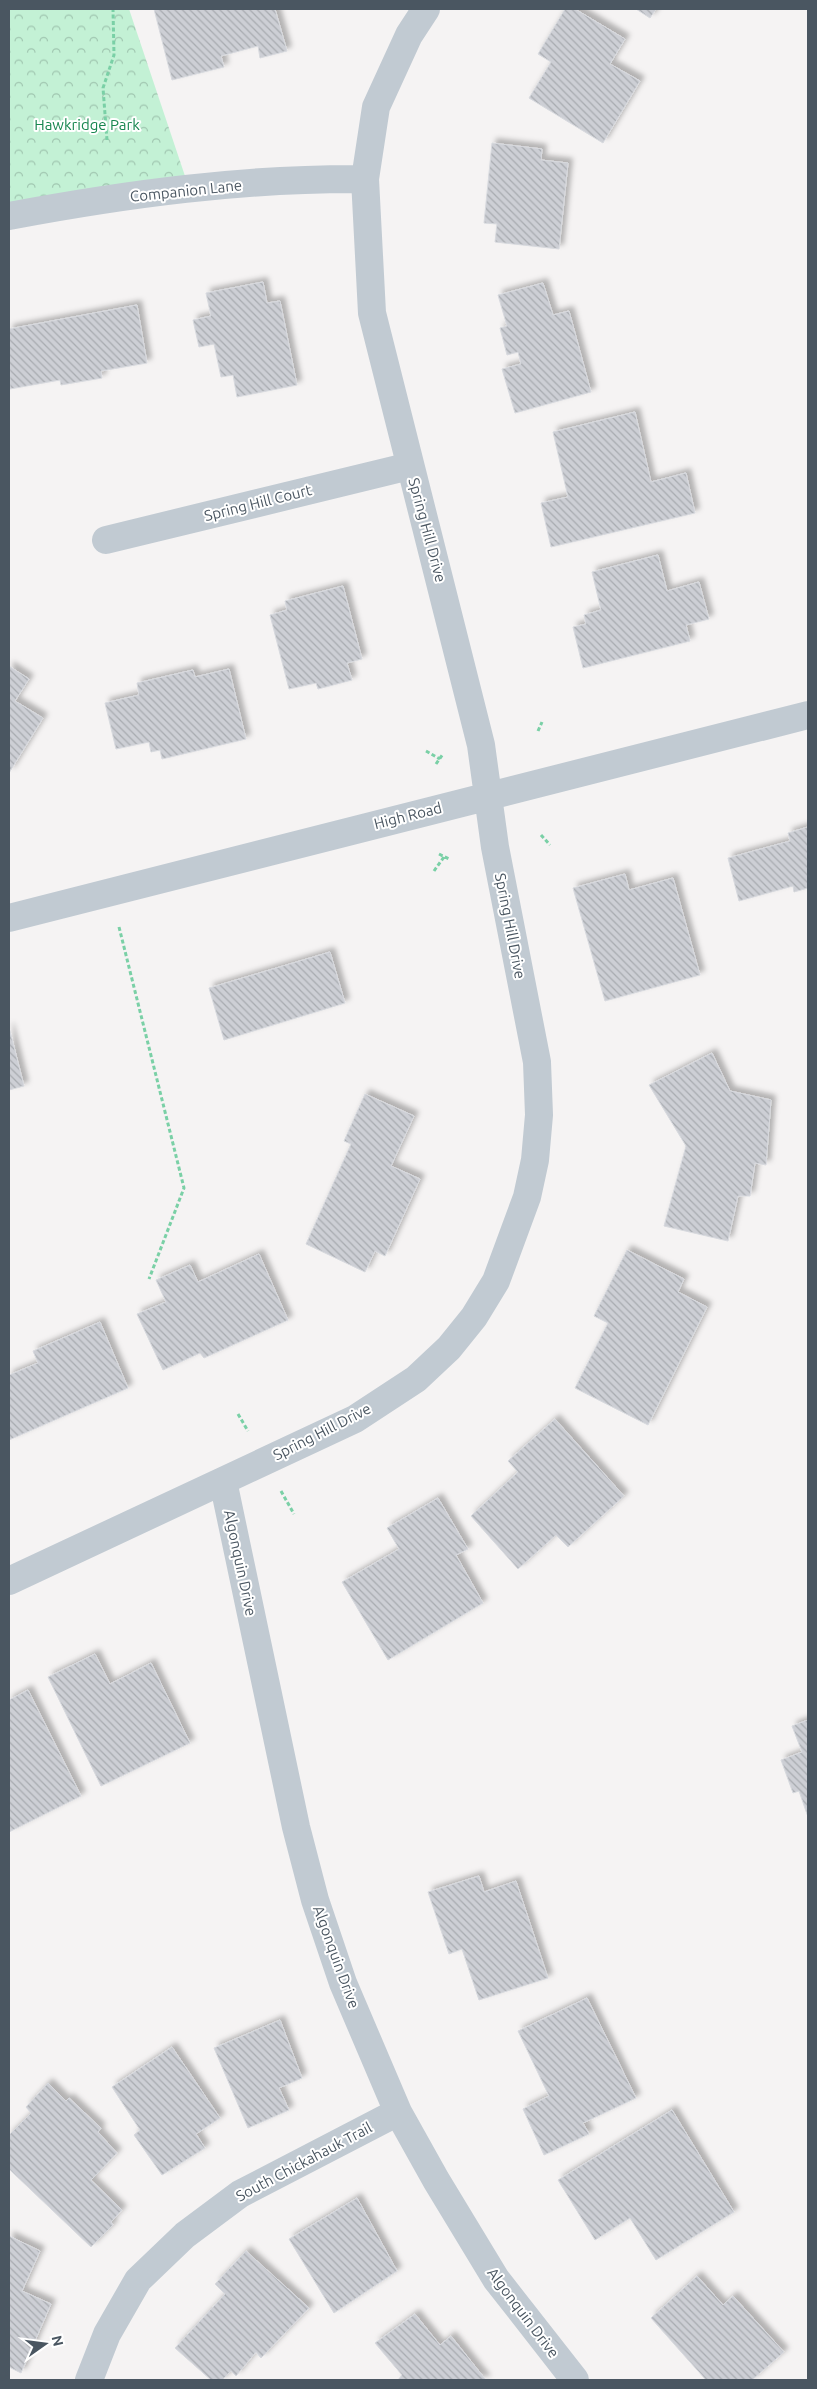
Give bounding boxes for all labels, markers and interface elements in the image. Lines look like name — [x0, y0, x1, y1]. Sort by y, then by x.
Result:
park label: Hawkridge Park — [34, 116, 140, 133]
street label: Companion Lane — [129, 176, 243, 205]
street label: Spring Hill Drive — [405, 476, 450, 584]
street label: Spring Hill Court — [202, 481, 313, 524]
street label: High Road — [372, 799, 444, 832]
street label: Spring Hill Drive — [492, 872, 529, 980]
street label: Spring Hill Drive — [270, 1400, 374, 1464]
street label: Algonquin Drive — [221, 1508, 260, 1618]
street label: Algonquin Drive — [310, 1903, 363, 2011]
street label: South Chickahauk Trail — [233, 2118, 375, 2205]
street label: Algonquin Drive — [484, 2264, 563, 2361]
north arrow — [20, 2319, 70, 2369]
text: N — [49, 2334, 67, 2348]

